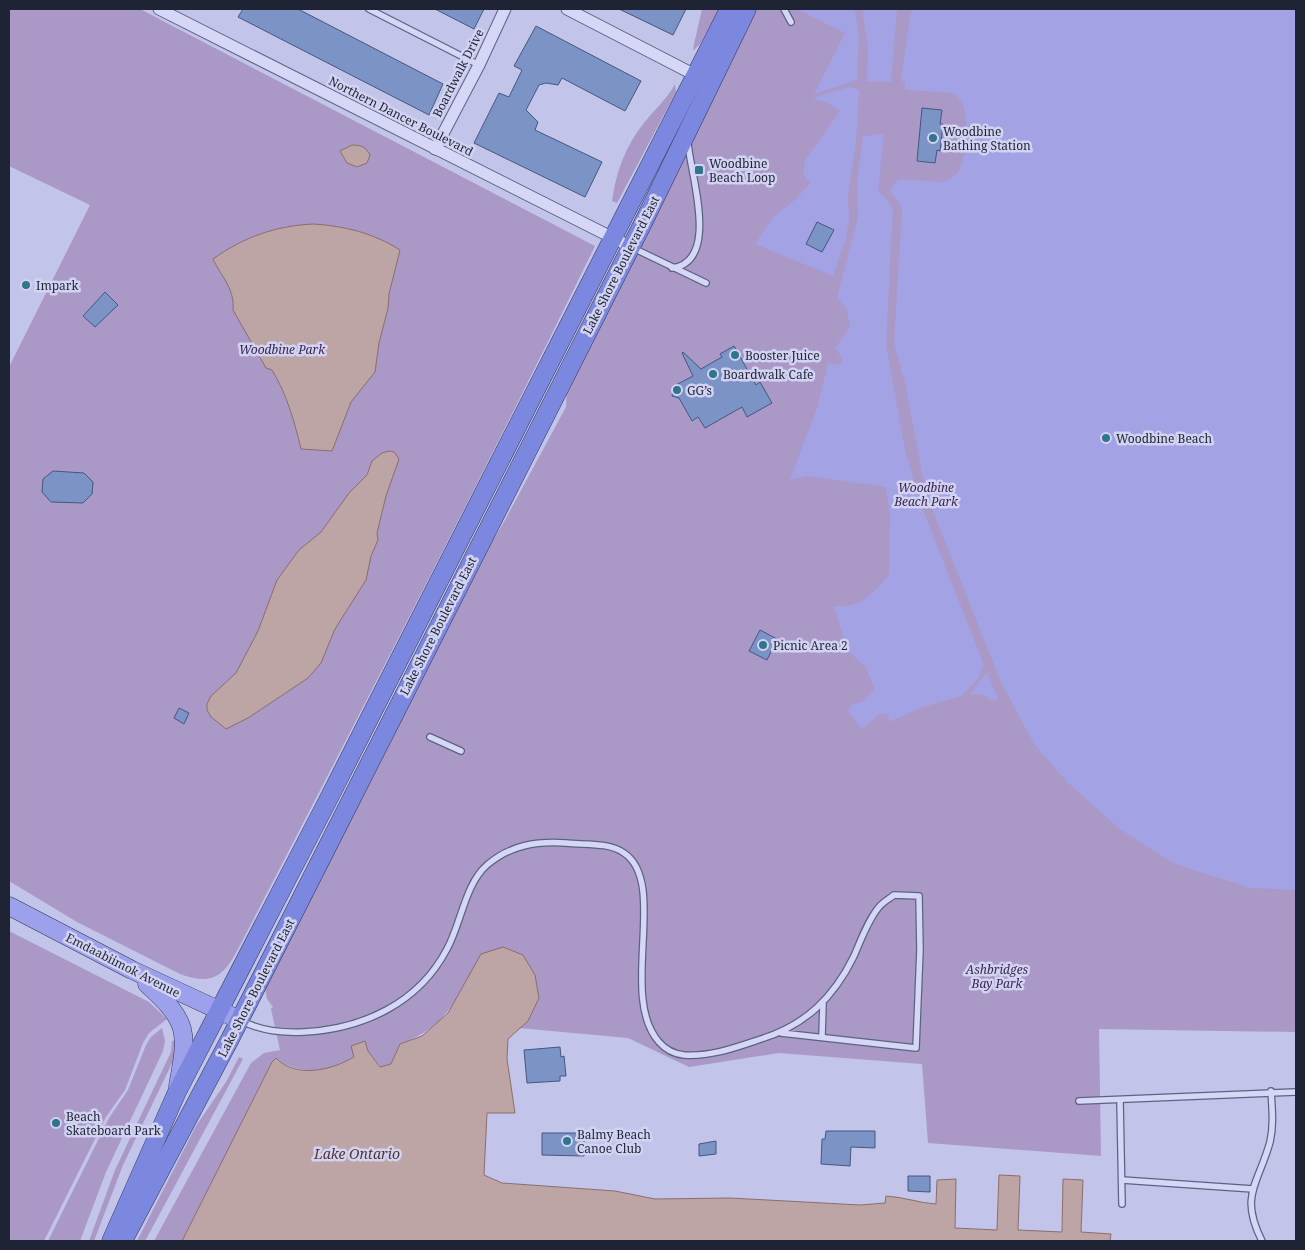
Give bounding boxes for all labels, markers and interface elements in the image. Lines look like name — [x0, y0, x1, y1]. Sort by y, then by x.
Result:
street label: Boardwalk Drive — [428, 26, 488, 120]
street label: Northern Dancer Boulevard — [326, 72, 477, 160]
place label: Woodbine Bathing Station — [943, 123, 1031, 154]
marker: Woodbine Bathing Station — [927, 132, 939, 144]
place label: Woodbine Beach Loop — [709, 155, 775, 186]
marker: Woodbine Beach Loop — [693, 164, 705, 176]
street label: Lake Shore Boulevard East — [579, 193, 663, 337]
place label: Impark — [36, 277, 80, 294]
marker: Impark — [20, 279, 32, 291]
park label: Woodbine Park — [239, 341, 326, 358]
place label: Booster Juice — [745, 347, 820, 364]
marker: Booster Juice — [729, 349, 741, 361]
place label: Boardwalk Cafe — [723, 366, 813, 383]
marker: Boardwalk Cafe — [707, 368, 719, 380]
place label: GG’s — [687, 382, 712, 399]
marker: GG’s — [671, 384, 683, 396]
place label: Woodbine Beach — [1116, 430, 1212, 447]
marker: Woodbine Beach — [1100, 432, 1112, 444]
park label: Woodbine Beach Park — [893, 479, 959, 510]
street label: Lake Shore Boulevard East — [396, 554, 480, 698]
place label: Picnic Area 2 — [773, 637, 848, 654]
marker: Picnic Area 2 — [757, 639, 769, 651]
street label: Lake Shore Boulevard East — [214, 916, 298, 1060]
street label: Emdaabiimok Avenue — [63, 929, 183, 1001]
park label: Ashbridges Bay Park — [965, 961, 1029, 992]
place label: Beach Skateboard Park — [66, 1108, 162, 1139]
marker: Beach Skateboard Park — [50, 1117, 62, 1129]
place label: Balmy Beach Canoe Club — [577, 1126, 651, 1157]
marker: Balmy Beach Canoe Club — [561, 1135, 573, 1147]
water label: Lake Ontario — [313, 1144, 400, 1163]

